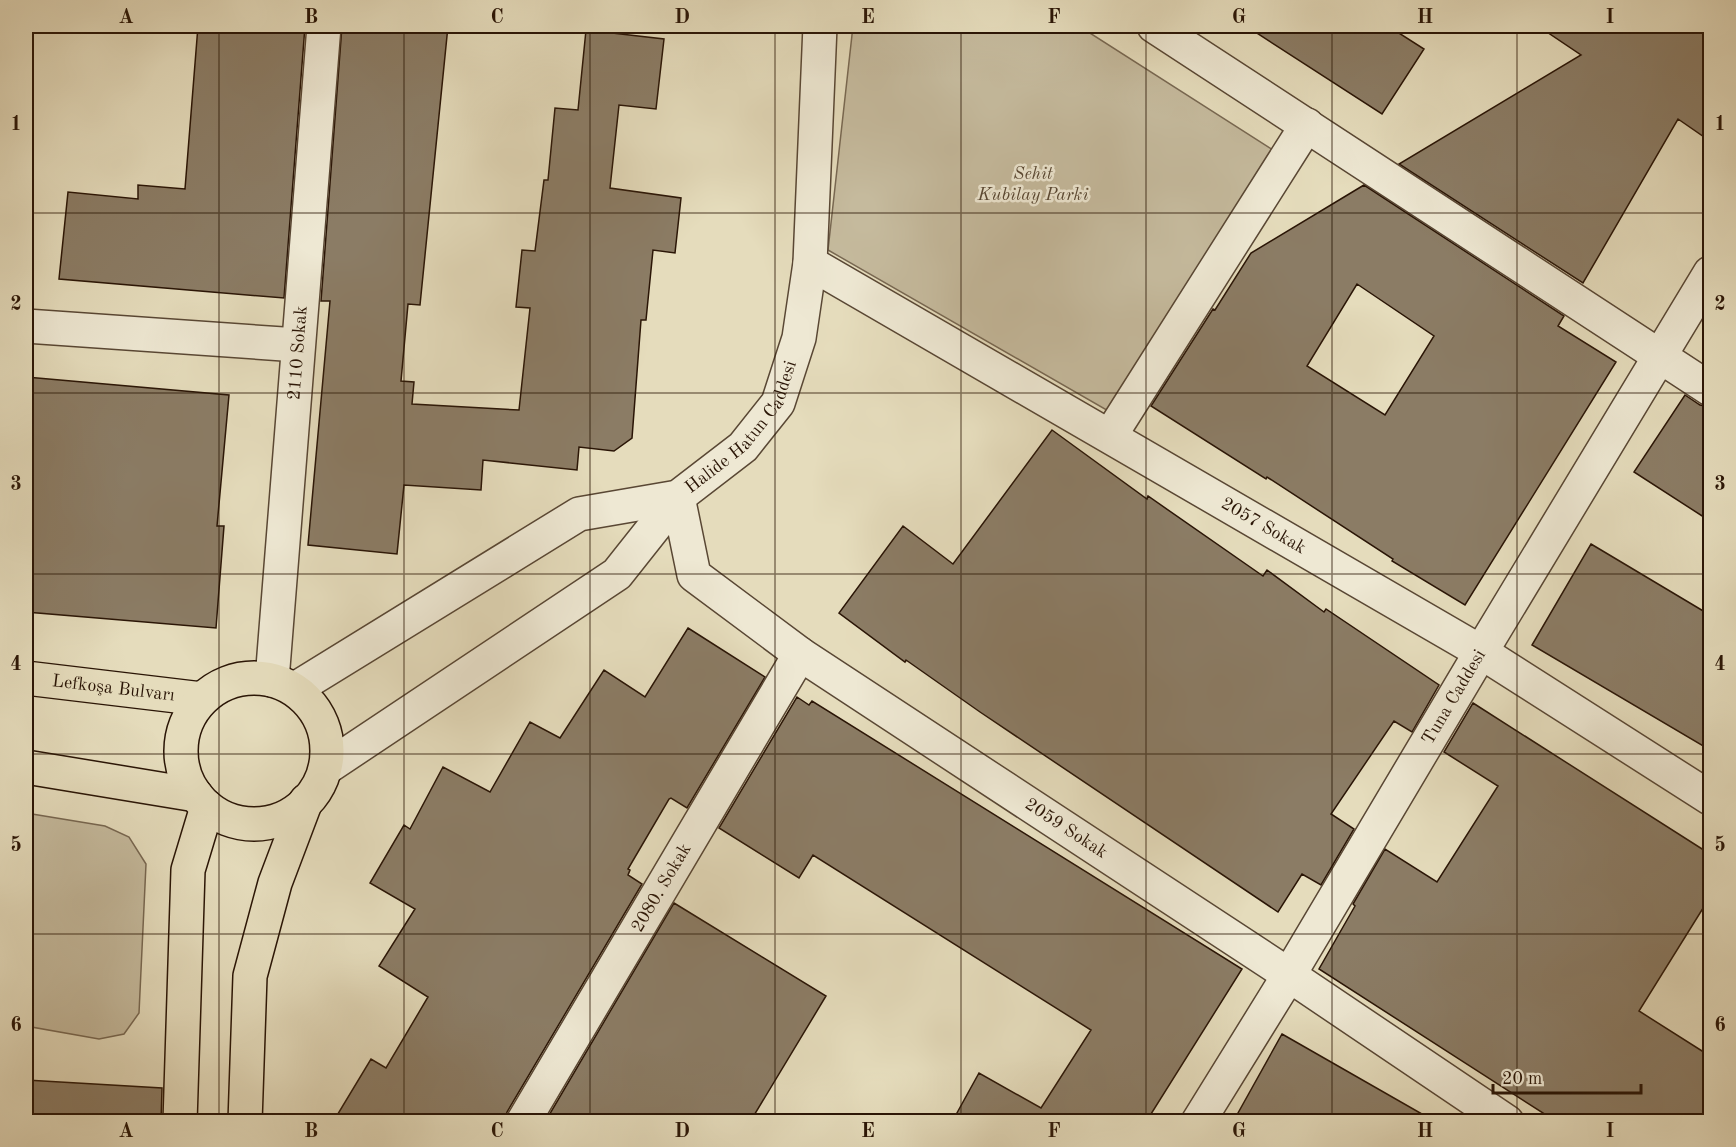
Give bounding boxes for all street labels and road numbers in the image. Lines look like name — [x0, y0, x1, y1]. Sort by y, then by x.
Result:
street label: 2110 Sokak — [285, 305, 311, 401]
street label: Halide Hatun Caddesi — [682, 358, 800, 497]
street label: 2057 Sokak — [1218, 494, 1309, 557]
street label: Tuna Caddesi — [1419, 647, 1489, 748]
street label: Lefkoşa Bulvarı — [51, 672, 176, 705]
street label: 2059 Sokak — [1021, 795, 1110, 862]
street label: 2080. Sokak — [628, 840, 695, 935]

